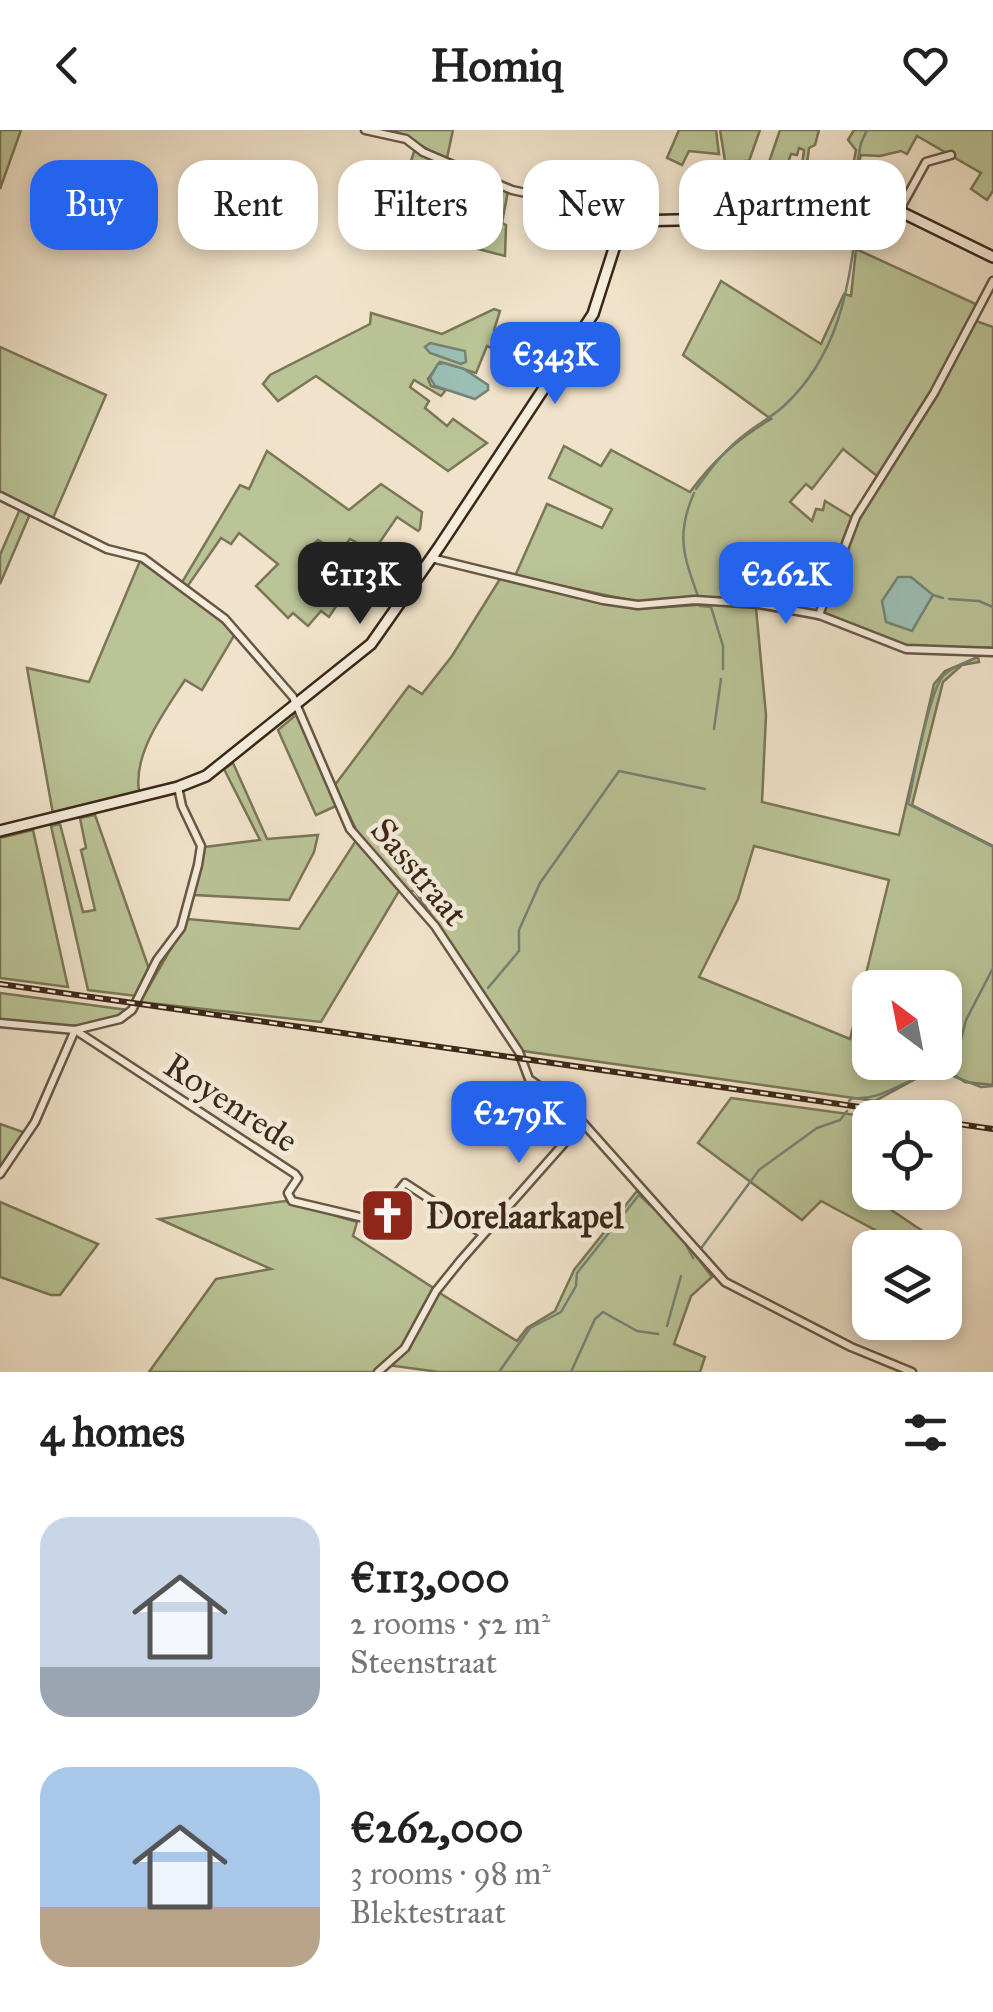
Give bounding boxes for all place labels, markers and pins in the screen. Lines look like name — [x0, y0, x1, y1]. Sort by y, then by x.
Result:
pin: €343K — [485, 322, 625, 407]
pin: €113K — [290, 542, 430, 627]
pin: €262K — [716, 542, 856, 627]
pin: €279K — [449, 1081, 589, 1166]
church icon: Dorelaarkapel — [357, 1186, 417, 1246]
place label: Dorelaarkapel — [426, 1195, 624, 1238]

